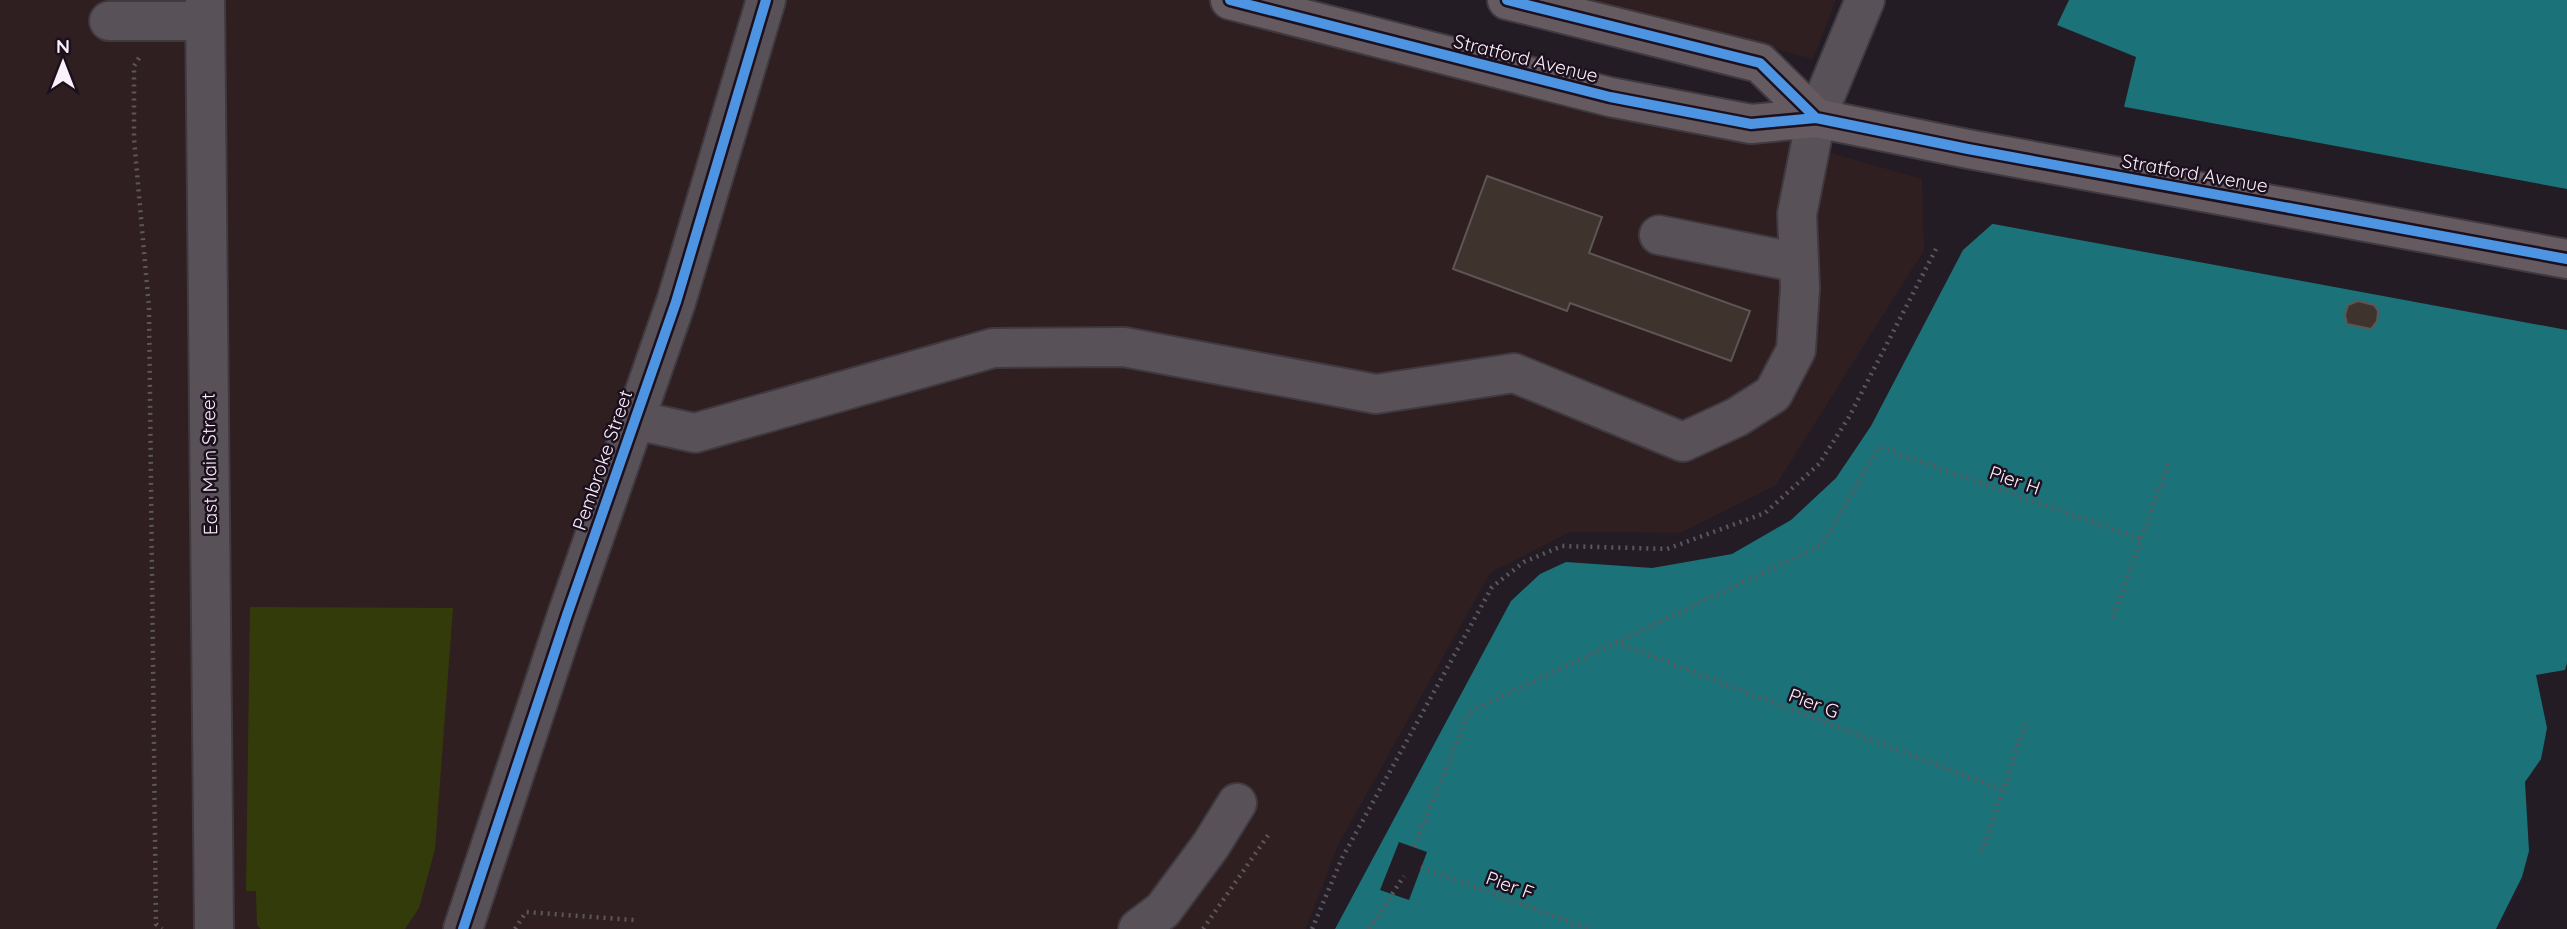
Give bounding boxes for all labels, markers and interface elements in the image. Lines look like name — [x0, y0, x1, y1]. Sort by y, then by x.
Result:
north arrow — [28, 28, 98, 98]
street label: Stratford Avenue — [1451, 28, 1601, 88]
text: N — [56, 34, 70, 58]
street label: Stratford Avenue — [2120, 148, 2270, 198]
street label: Pembroke Street — [567, 387, 637, 533]
street label: East Main Street — [196, 393, 222, 535]
street label: Pier H — [1986, 460, 2044, 500]
street label: Pier G — [1785, 683, 1843, 723]
street label: Pier F — [1483, 865, 1537, 905]

